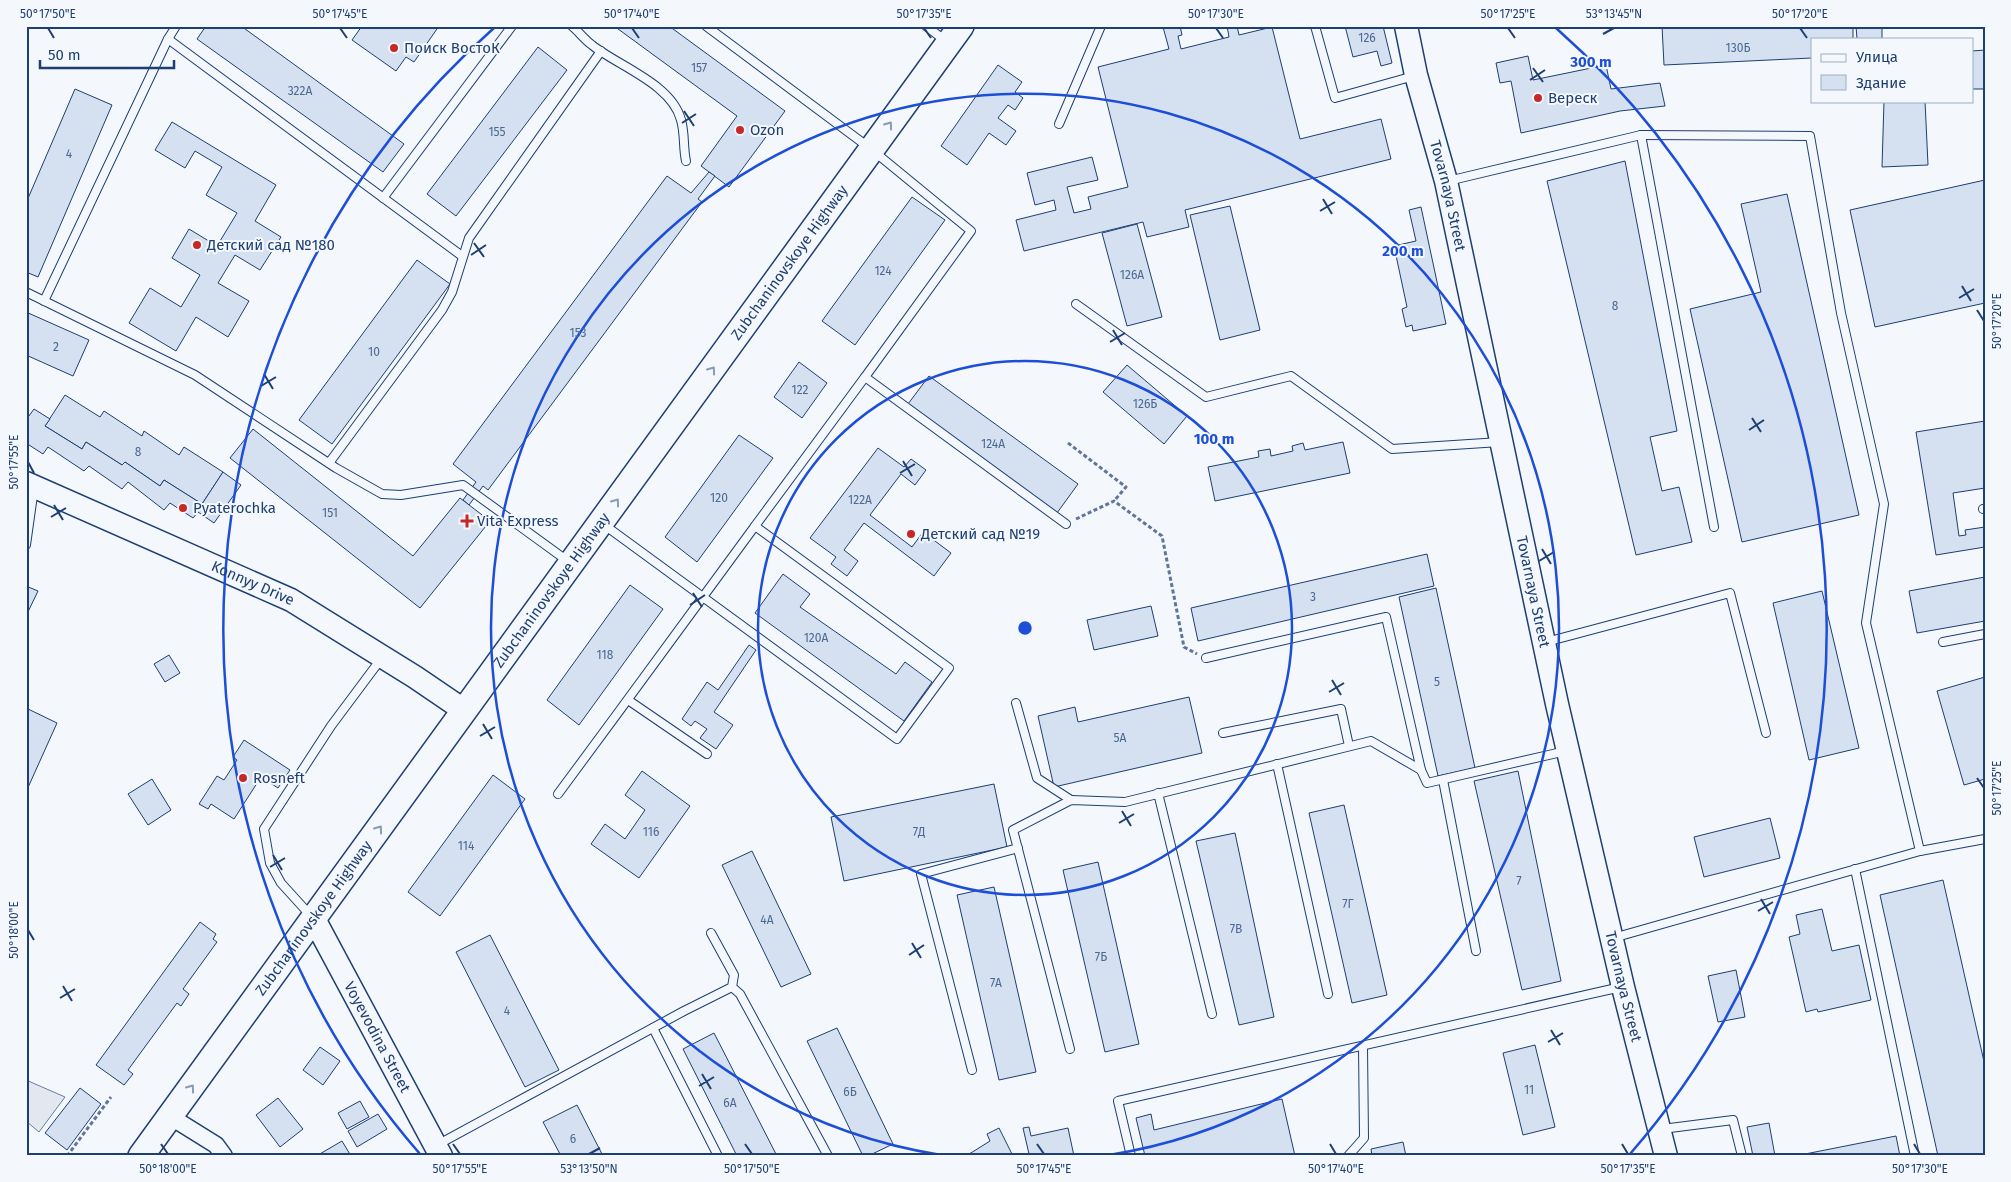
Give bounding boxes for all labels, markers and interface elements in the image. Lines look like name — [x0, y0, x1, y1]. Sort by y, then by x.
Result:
text: 50°17'50"E — [20, 7, 76, 21]
text: 50°17'45"E — [313, 7, 367, 21]
text: 50°17'40"E — [604, 7, 660, 21]
text: 50°17'35"E — [896, 7, 952, 21]
text: 50°17'30"E — [1188, 7, 1244, 21]
text: 50°17'25"E — [1480, 7, 1536, 21]
text: 53°13'45"N — [1586, 7, 1642, 21]
text: 50°17'20"E — [1772, 7, 1828, 21]
house number: 126 — [1358, 31, 1376, 45]
scale bar — [40, 38, 174, 70]
legend — [1811, 38, 1974, 102]
place label: Поиск ВостоК — [404, 39, 500, 57]
house number: 130Б — [1726, 41, 1750, 55]
marker: Поиск ВостоК — [388, 42, 400, 54]
text: 50 m — [48, 46, 81, 64]
text: Улица — [1856, 48, 1898, 66]
text: 300 m — [1569, 53, 1612, 71]
house number: 157 — [691, 61, 707, 75]
text: Здание — [1856, 74, 1906, 92]
house number: 322А — [288, 84, 312, 98]
place label: Вереск — [1548, 89, 1598, 107]
marker: Вереск — [1532, 92, 1544, 104]
place label: Ozon — [750, 121, 784, 139]
one-way arrow — [883, 121, 892, 131]
marker: Ozon — [734, 124, 746, 136]
house number: 155 — [488, 125, 506, 139]
street label: Tovarnaya Street — [1426, 138, 1470, 253]
house number: 4 — [66, 147, 73, 161]
street label: Zubchaninovskoye Highway — [727, 181, 852, 343]
place label: Детский сад №180 — [206, 236, 335, 254]
marker: Детский сад №180 — [191, 239, 203, 251]
text: 200 m — [1382, 242, 1424, 260]
house number: 124 — [874, 264, 892, 278]
house number: 126А — [1120, 268, 1144, 282]
text: 50°17'20"E — [1990, 293, 2004, 349]
house number: 8 — [1612, 299, 1619, 313]
house number: 153 — [569, 326, 587, 340]
house number: 2 — [53, 340, 59, 354]
house number: 10 — [368, 345, 380, 359]
one-way arrow — [706, 367, 714, 376]
house number: 122 — [791, 383, 809, 397]
house number: 126Б — [1133, 397, 1157, 411]
text: 100 m — [1194, 430, 1234, 448]
text: 50°17'55"E — [7, 434, 21, 490]
house number: 124А — [981, 437, 1005, 451]
house number: 8 — [135, 445, 142, 459]
house number: 120 — [710, 491, 728, 505]
house number: 122А — [848, 493, 872, 507]
place label: Pyaterochka — [193, 499, 276, 517]
one-way arrow — [611, 499, 619, 508]
marker: Pyaterochka — [177, 502, 189, 514]
house number: 151 — [322, 506, 338, 520]
street label: Zubchaninovskoye Highway — [489, 509, 614, 671]
place label: Vita Express — [477, 512, 559, 530]
marker: Vita Express — [461, 515, 473, 527]
place label: Детский сад №19 — [920, 525, 1040, 543]
marker: Детский сад №19 — [905, 528, 917, 540]
street label: Tovarnaya Street — [1513, 534, 1554, 650]
street label: Konnyy Drive — [209, 557, 297, 609]
house number: 3 — [1310, 590, 1316, 604]
centre of rings — [1016, 619, 1034, 637]
house number: 120А — [804, 631, 828, 645]
house number: 118 — [597, 648, 614, 662]
house number: 5 — [1434, 675, 1440, 689]
house number: 5А — [1114, 731, 1127, 745]
text: 50°17'25"E — [1990, 760, 2004, 816]
place label: Rosneft — [253, 769, 306, 787]
marker: Rosneft — [237, 772, 249, 784]
one-way arrow — [373, 825, 382, 835]
house number: 116 — [643, 825, 659, 839]
house number: 7Д — [913, 825, 925, 839]
street label: Zubchaninovskoye Highway — [252, 837, 376, 999]
house number: 114 — [458, 839, 475, 853]
house number: 7 — [1516, 874, 1522, 888]
house number: 7Г — [1342, 897, 1354, 911]
text: 50°18'00"E — [7, 901, 21, 959]
house number: 4А — [760, 913, 774, 927]
house number: 7В — [1230, 922, 1242, 936]
street label: Tovarnaya Street — [1601, 929, 1646, 1044]
house number: 7Б — [1095, 950, 1107, 964]
house number: 7А — [990, 976, 1002, 990]
street label: Voyevodina Street — [340, 979, 415, 1096]
house number: 4 — [504, 1004, 511, 1018]
house number: 11 — [1524, 1083, 1534, 1097]
one-way arrow — [185, 1085, 194, 1094]
house number: 6Б — [843, 1085, 857, 1099]
house number: 6А — [723, 1096, 737, 1110]
house number: 6 — [570, 1132, 576, 1146]
text: 50°18'00"E — [139, 1162, 197, 1176]
text: 50°17'55"E — [432, 1162, 488, 1176]
text: 53°13'50"N — [560, 1162, 618, 1176]
text: 50°17'50"E — [724, 1162, 780, 1176]
text: 50°17'45"E — [1017, 1162, 1071, 1176]
text: 50°17'40"E — [1308, 1162, 1364, 1176]
text: 50°17'35"E — [1600, 1162, 1656, 1176]
text: 50°17'30"E — [1892, 1162, 1948, 1176]

